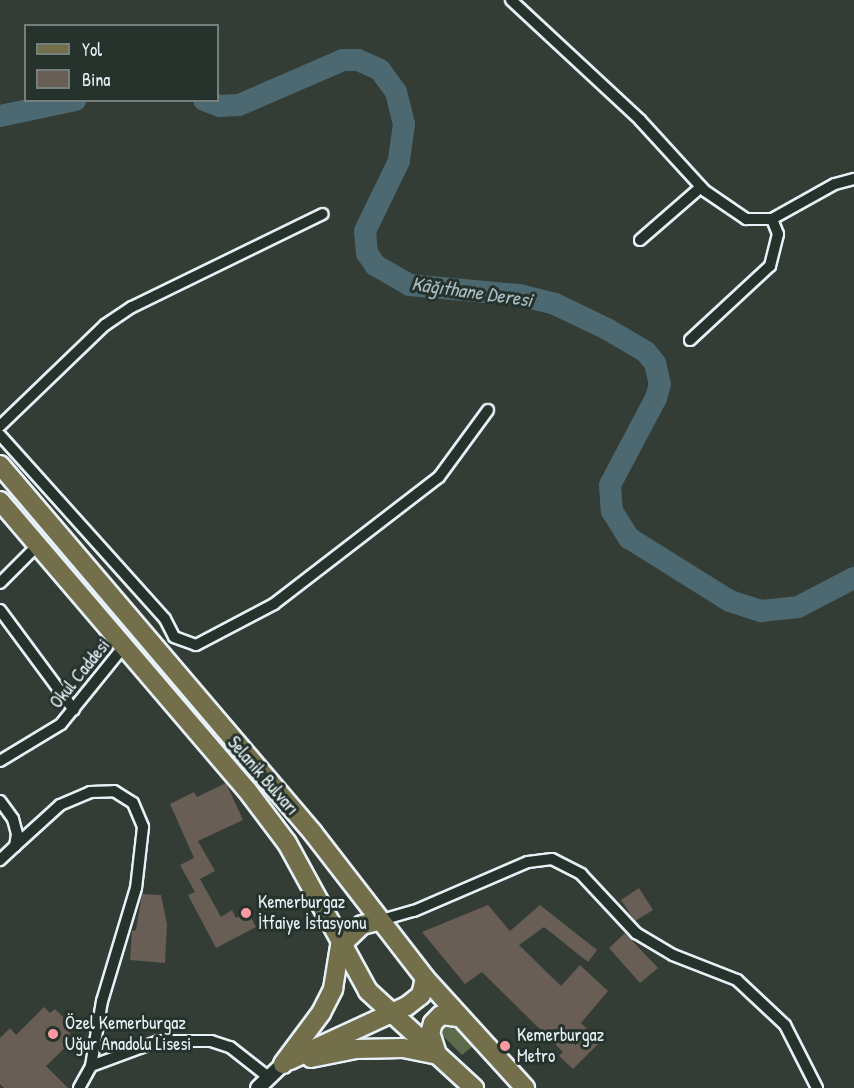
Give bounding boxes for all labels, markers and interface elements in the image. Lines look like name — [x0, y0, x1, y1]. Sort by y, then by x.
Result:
legend — [24, 24, 219, 102]
text: Yol — [82, 37, 102, 62]
text: Bina — [82, 67, 110, 92]
water label: Kâğıthane Deresi — [410, 271, 534, 311]
street label: Okul Caddesi — [46, 635, 114, 713]
street label: Selanik Bulvarı — [223, 732, 303, 820]
place label: Kemerburgaz İtfaiye İstasyonu — [258, 892, 366, 934]
marker: Kemerburgaz İtfaiye İstasyonu — [239, 906, 253, 920]
place label: Özel Kemerburgaz Uğur Anadolu Lisesi — [65, 1013, 191, 1056]
place label: Kemerburgaz Metro — [517, 1025, 604, 1068]
marker: Özel Kemerburgaz Uğur Anadolu Lisesi — [46, 1027, 60, 1041]
marker: Kemerburgaz Metro — [498, 1039, 512, 1053]

